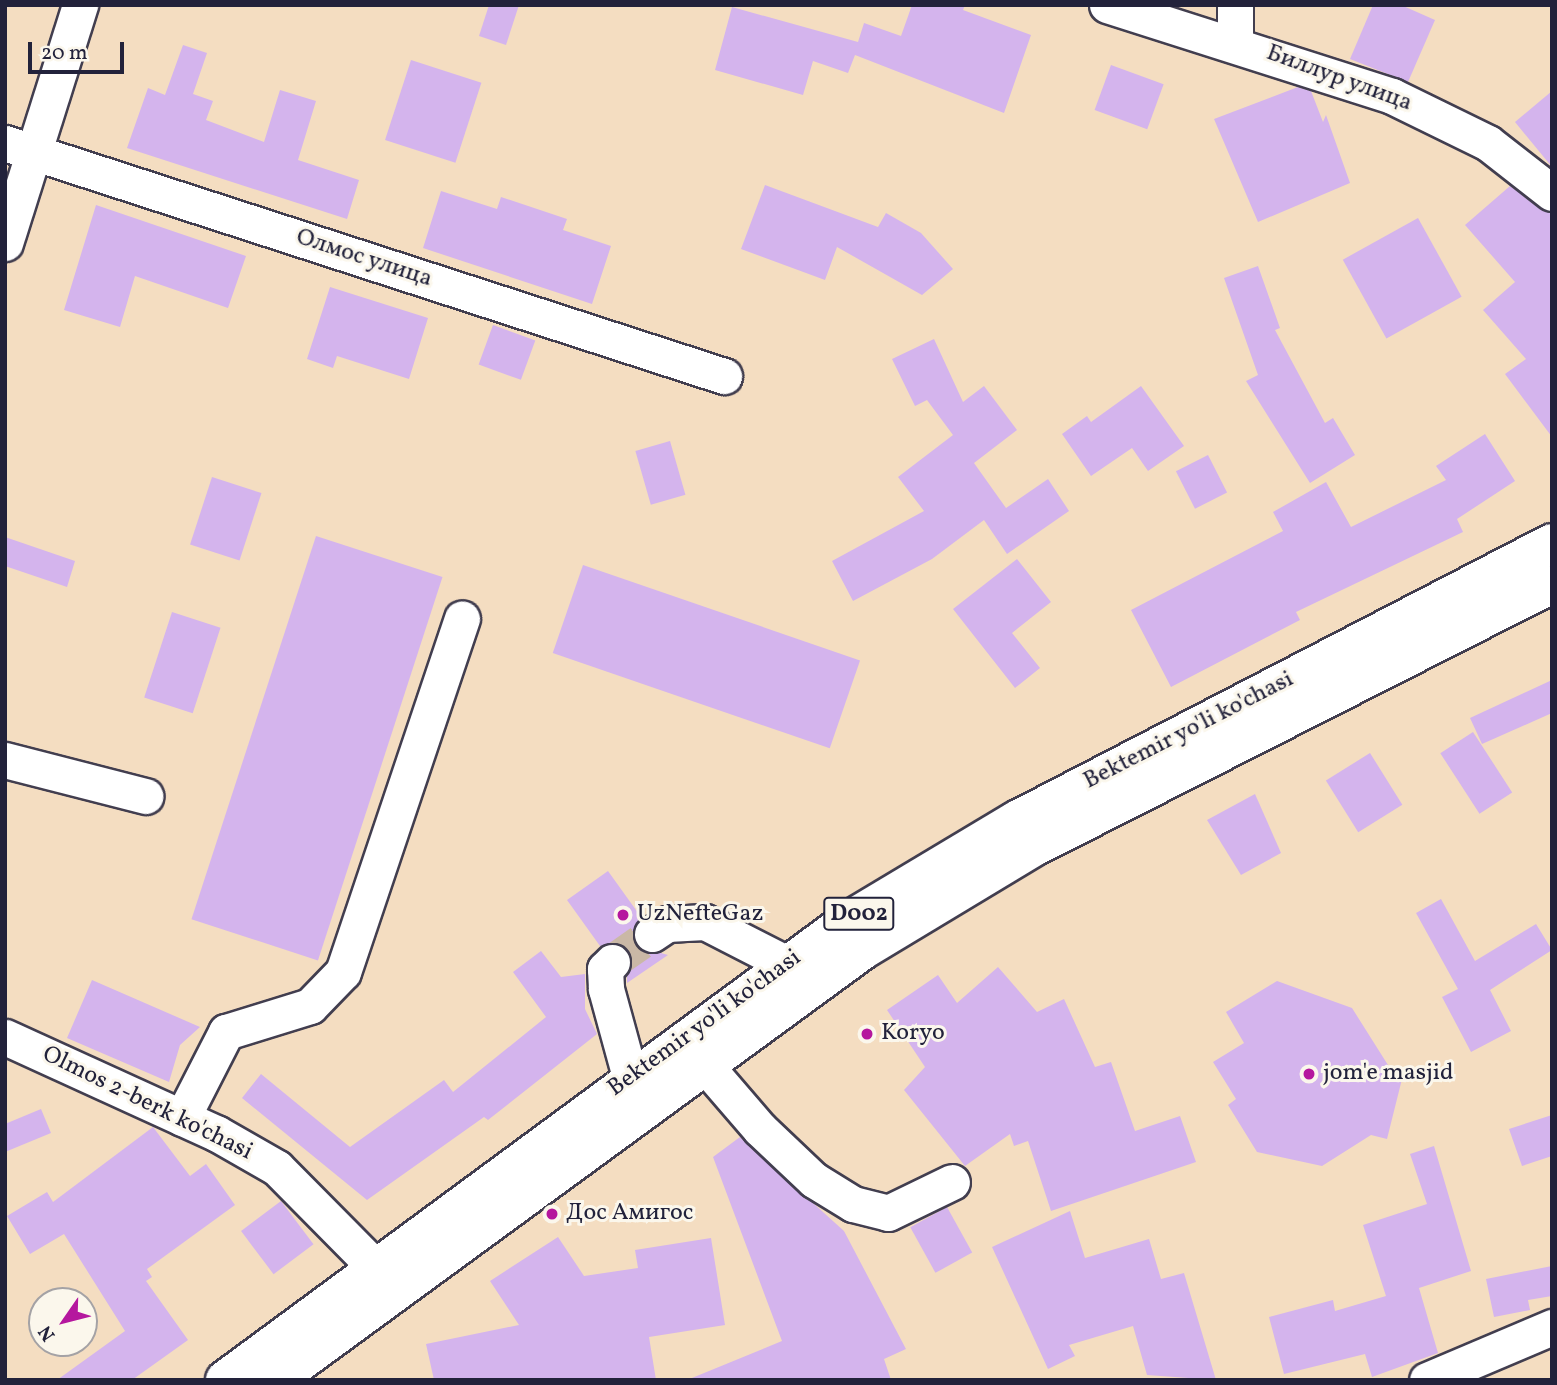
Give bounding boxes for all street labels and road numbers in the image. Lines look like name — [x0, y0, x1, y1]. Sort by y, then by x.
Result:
street label: Биллур улица — [1262, 39, 1416, 119]
street label: Олмос улица — [292, 223, 436, 295]
street label: Bektemir yo'li ko'chasi — [1079, 665, 1299, 797]
road number: D002 — [822, 894, 896, 934]
street label: Bektemir yo'li ko'chasi — [602, 944, 808, 1104]
street label: Olmos 2-berk ko'chasi — [37, 1041, 257, 1167]

